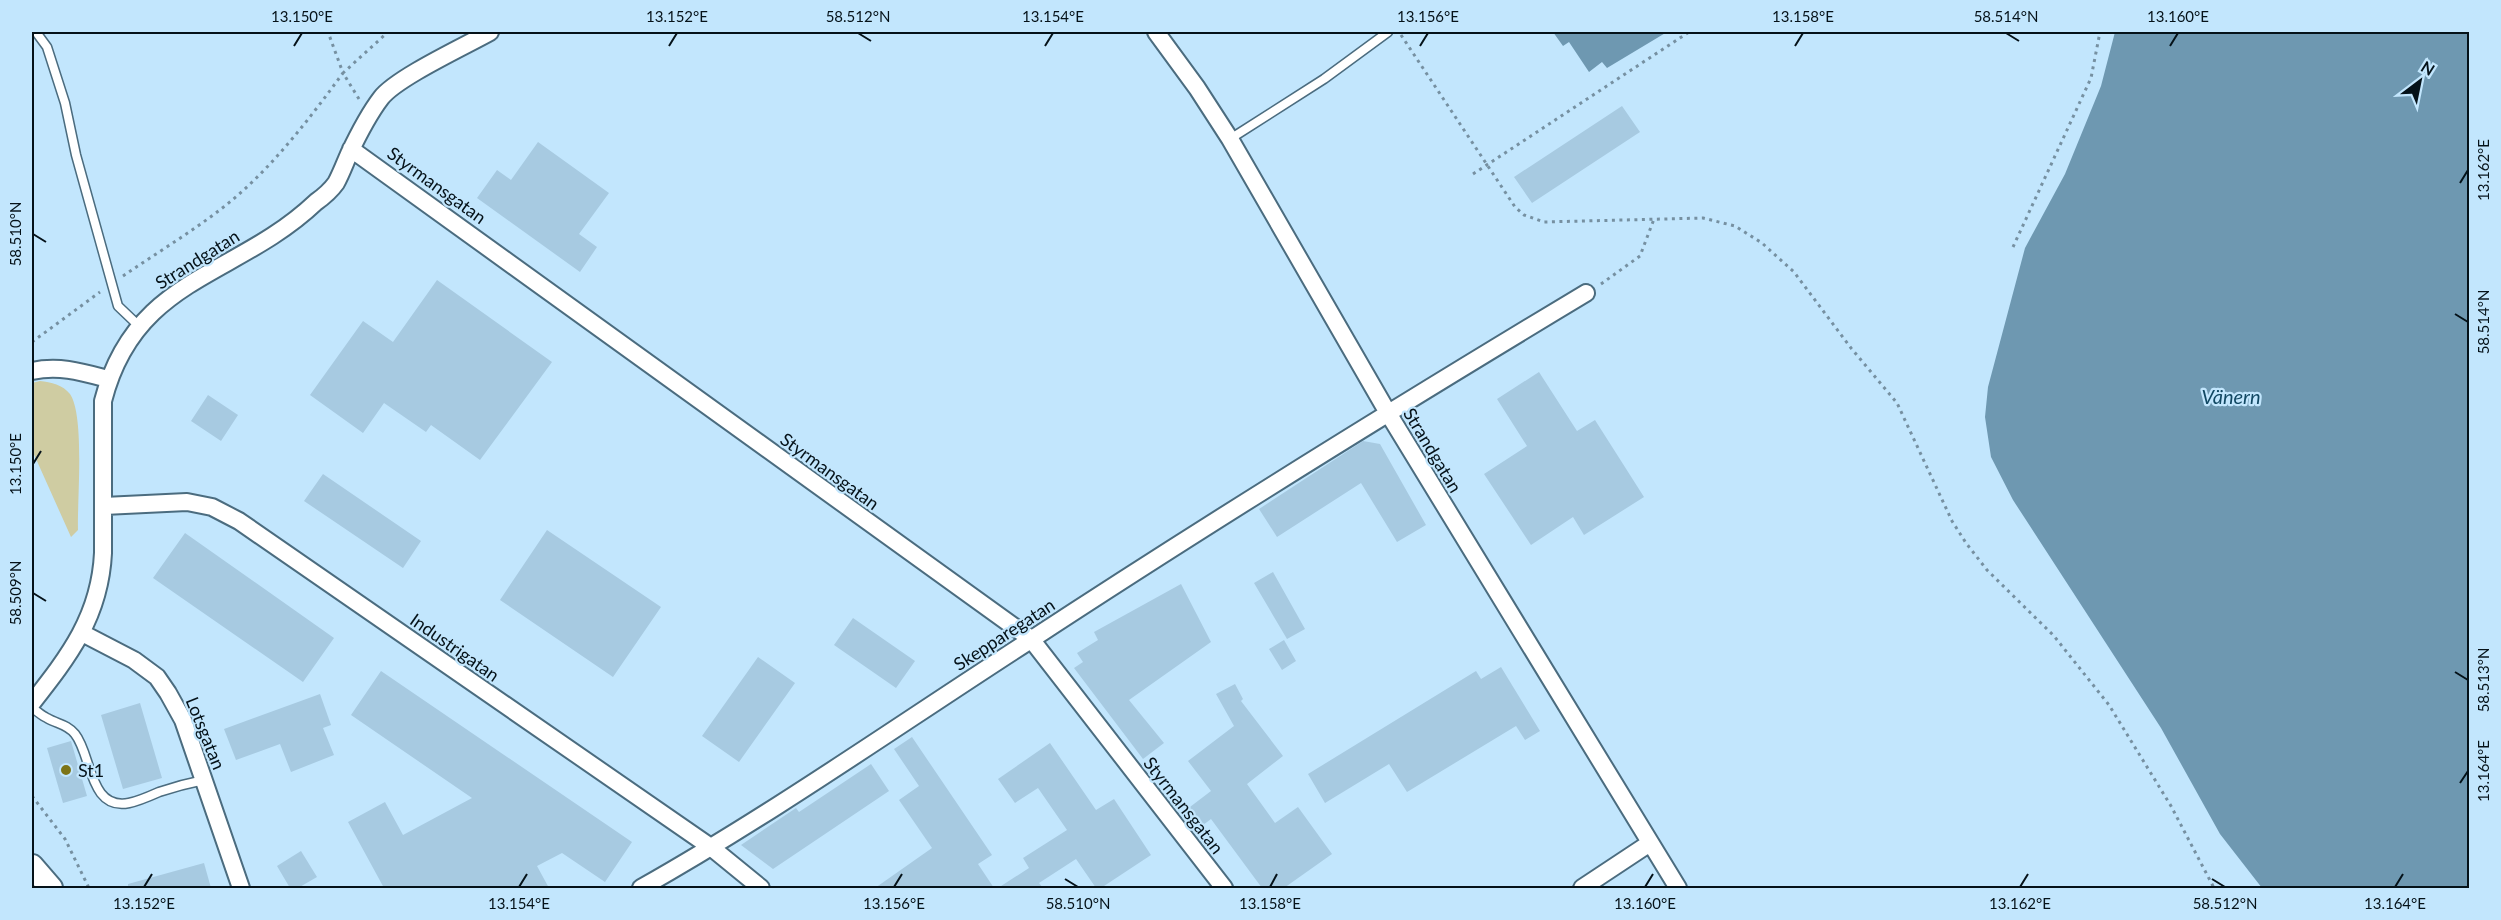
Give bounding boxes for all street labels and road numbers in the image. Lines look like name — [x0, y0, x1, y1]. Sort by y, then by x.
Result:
street label: Styrmansgatan — [383, 142, 491, 228]
street label: Strandgatan — [151, 225, 243, 293]
street label: Strandgatan — [1399, 404, 1467, 496]
street label: Styrmansgatan — [776, 428, 884, 514]
street label: Skepparegatan — [949, 593, 1059, 675]
street label: Industrigatan — [406, 608, 504, 686]
street label: Lotsgatan — [181, 693, 231, 773]
street label: Styrmansgatan — [1139, 752, 1229, 858]

